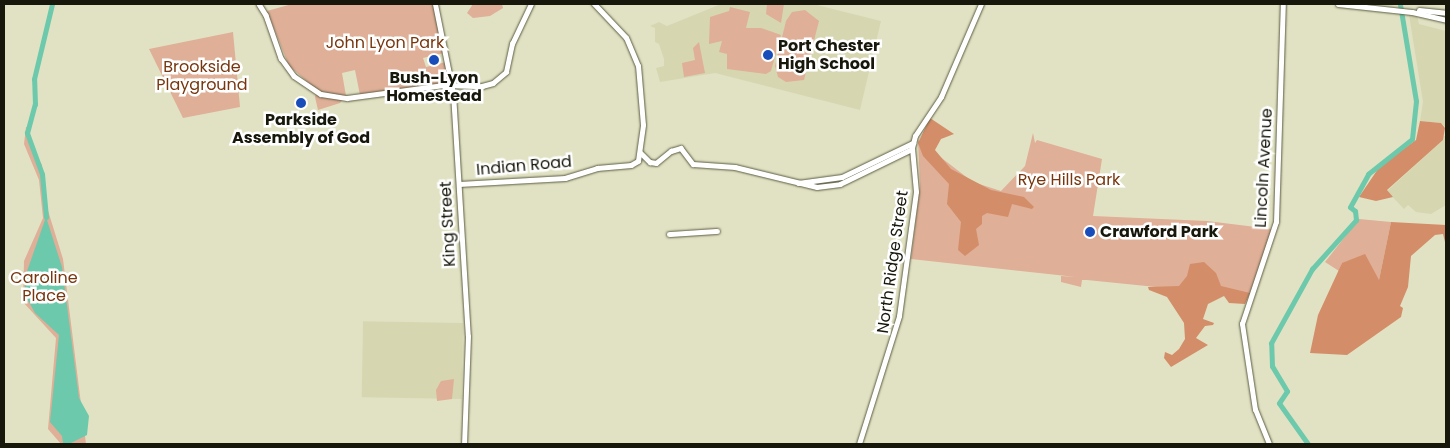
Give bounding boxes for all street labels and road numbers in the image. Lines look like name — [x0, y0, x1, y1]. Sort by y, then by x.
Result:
street label: Lincoln Avenue — [1251, 108, 1277, 228]
street label: Indian Road — [475, 152, 573, 180]
street label: King Street — [436, 181, 460, 267]
street label: North Ridge Street — [873, 189, 913, 335]

